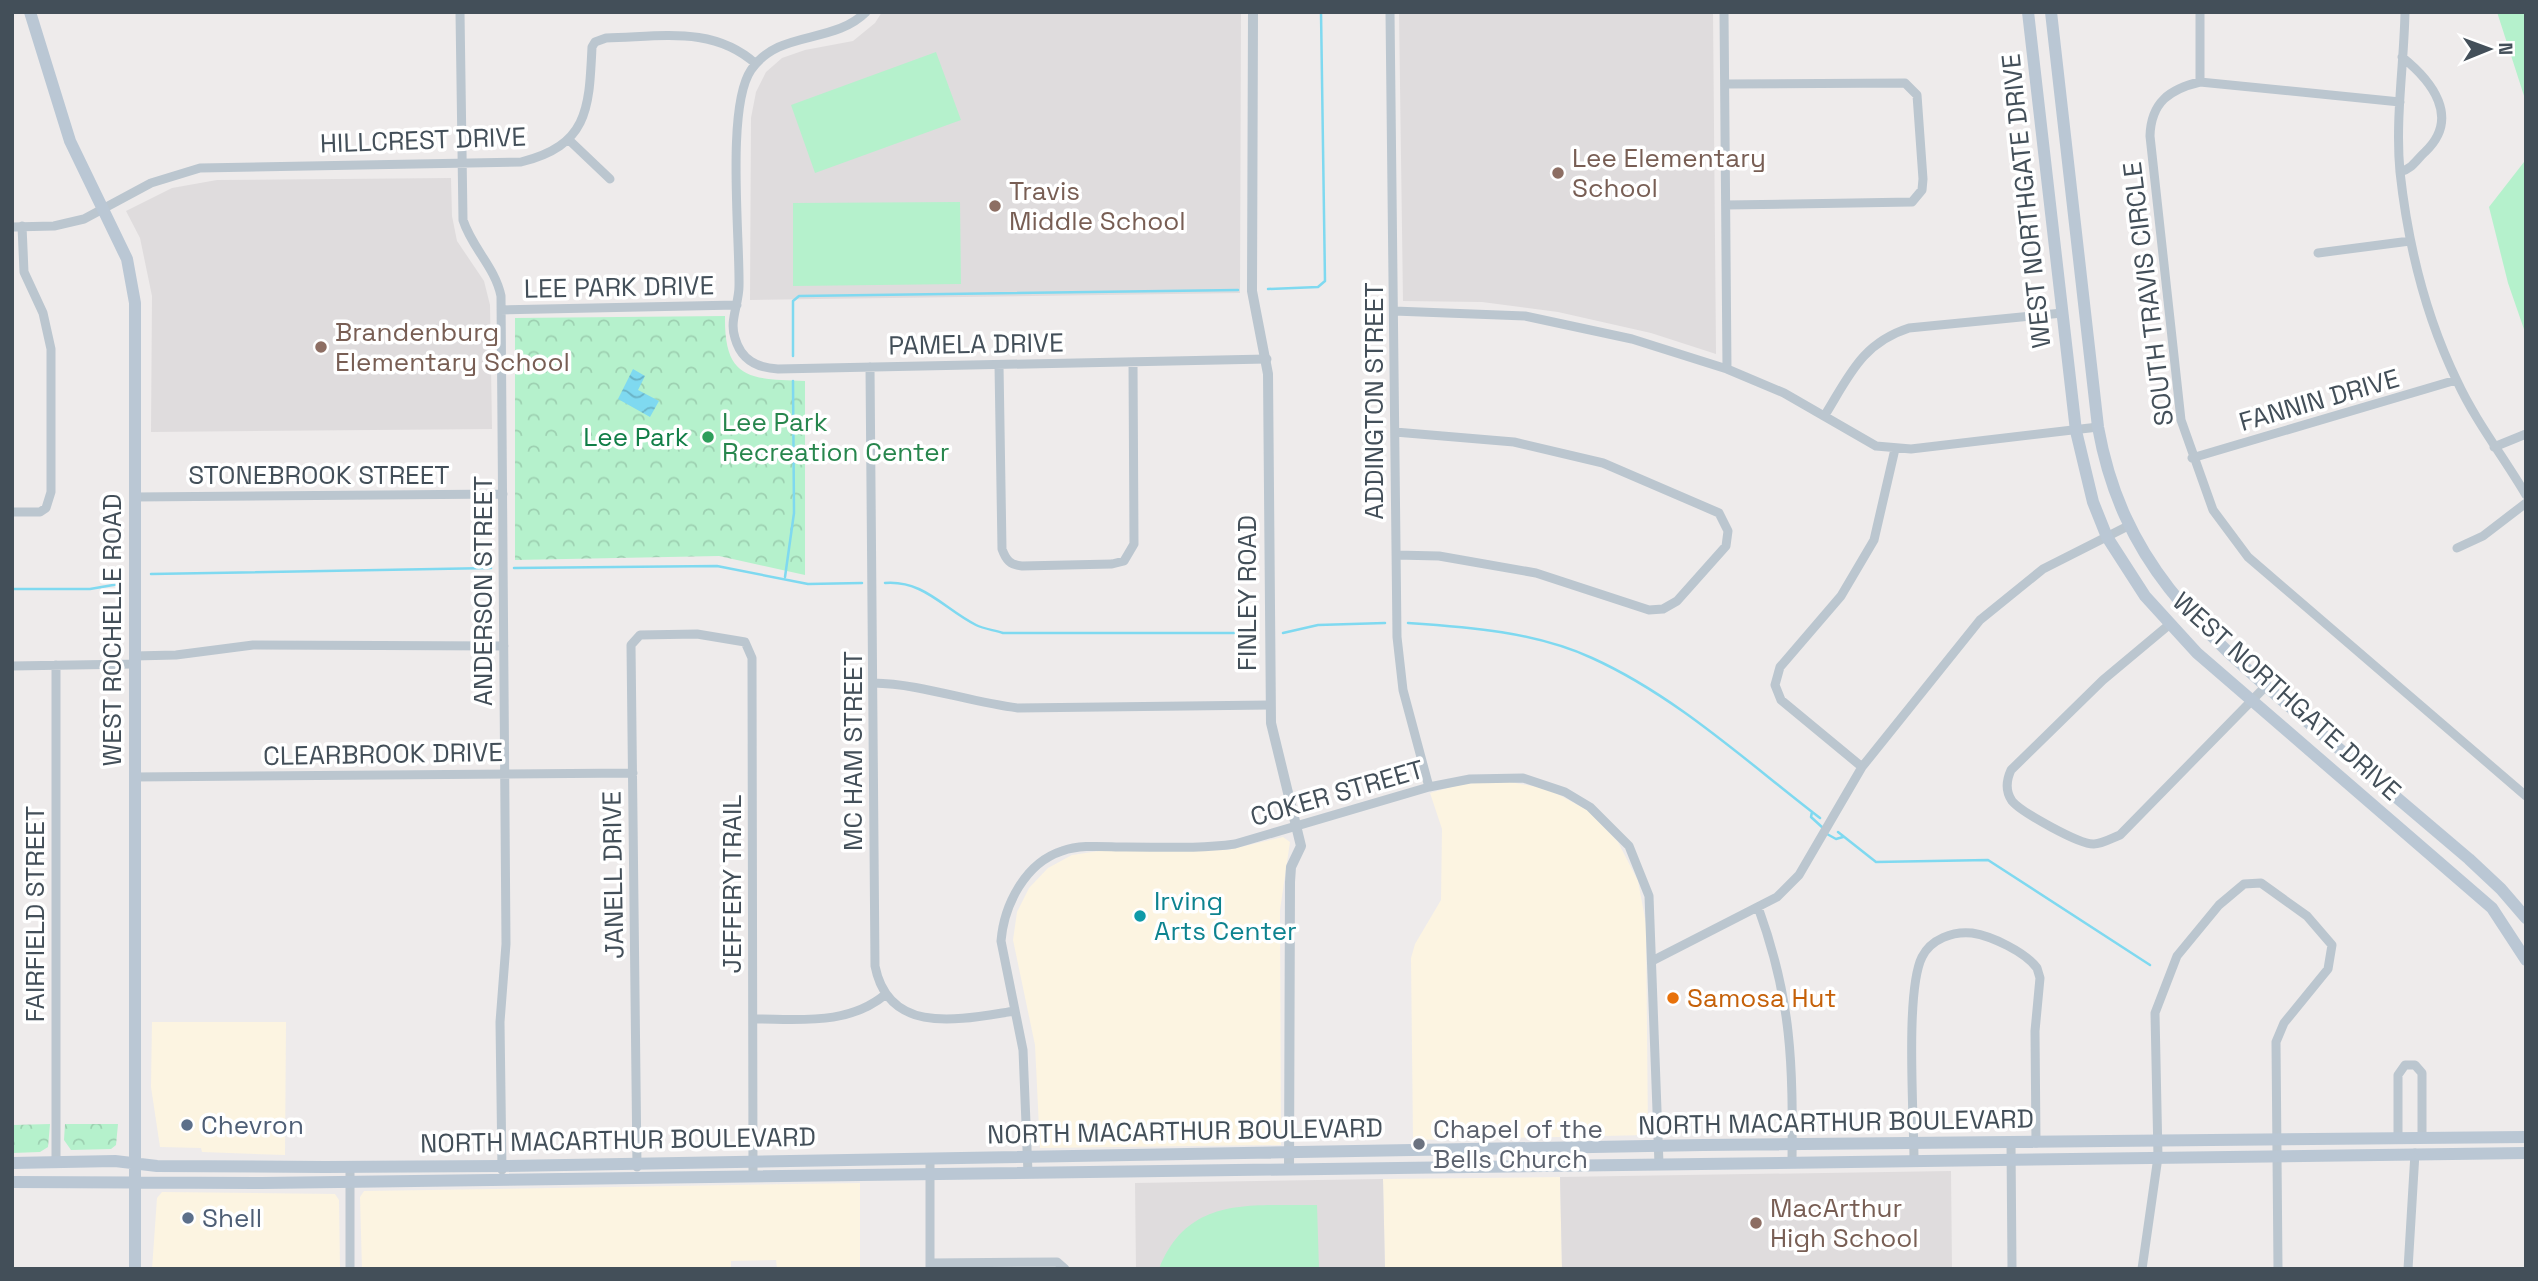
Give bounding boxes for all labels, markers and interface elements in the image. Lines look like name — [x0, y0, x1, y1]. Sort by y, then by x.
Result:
north arrow — [2454, 14, 2524, 84]
text: N — [2493, 42, 2518, 55]
street label: WEST NORTHGATE DRIVE — [1994, 52, 2058, 350]
street label: HILLCREST DRIVE — [319, 119, 527, 161]
place label: Lee Elementary School — [1572, 141, 1766, 205]
street label: SOUTH TRAVIS CIRCLE — [2115, 160, 2181, 428]
marker: Lee Elementary School — [1550, 165, 1566, 181]
place label: Travis Middle School — [1009, 174, 1186, 238]
marker: Travis Middle School — [987, 198, 1003, 214]
street label: LEE PARK DRIVE — [524, 268, 714, 306]
street label: ADDINGTON STREET — [1357, 282, 1391, 520]
place label: Brandenburg Elementary School — [335, 315, 570, 379]
street label: PAMELA DRIVE — [888, 325, 1064, 363]
marker: Brandenburg Elementary School — [313, 339, 329, 355]
street label: FANNIN DRIVE — [2235, 361, 2403, 439]
place label: Lee Park Recreation Center — [722, 405, 950, 469]
park label: Lee Park — [583, 420, 689, 454]
marker: Lee Park Recreation Center — [700, 429, 716, 445]
street label: STONEBROOK STREET — [188, 458, 450, 492]
street label: ANDERSON STREET — [466, 476, 500, 706]
street label: WEST ROCHELLE ROAD — [95, 494, 129, 766]
street label: FINLEY ROAD — [1230, 515, 1264, 671]
street label: WEST NORTHGATE DRIVE — [2166, 584, 2408, 808]
street label: MC HAM STREET — [836, 651, 870, 851]
street label: CLEARBROOK DRIVE — [263, 735, 503, 773]
street label: COKER STREET — [1246, 752, 1428, 834]
street label: JANELL DRIVE — [595, 791, 631, 959]
street label: JEFFERY TRAIL — [715, 794, 749, 974]
street label: FAIRFIELD STREET — [18, 806, 52, 1022]
place label: Irving Arts Center — [1154, 884, 1297, 948]
marker: Irving Arts Center — [1132, 908, 1148, 924]
place label: Samosa Hut — [1687, 981, 1836, 1015]
marker: Samosa Hut — [1665, 990, 1681, 1006]
street label: NORTH MACARTHUR BOULEVARD — [1638, 1102, 2034, 1142]
place label: Chevron — [201, 1108, 304, 1142]
street label: NORTH MACARTHUR BOULEVARD — [987, 1111, 1383, 1151]
place label: Chapel of the Bells Church — [1433, 1112, 1603, 1176]
marker: Chevron — [179, 1117, 195, 1133]
street label: NORTH MACARTHUR BOULEVARD — [420, 1120, 816, 1160]
marker: Chapel of the Bells Church — [1411, 1136, 1427, 1152]
place label: MacArthur High School — [1770, 1191, 1919, 1255]
place label: Shell — [202, 1201, 262, 1235]
marker: Shell — [180, 1210, 196, 1226]
marker: MacArthur High School — [1748, 1215, 1764, 1231]

